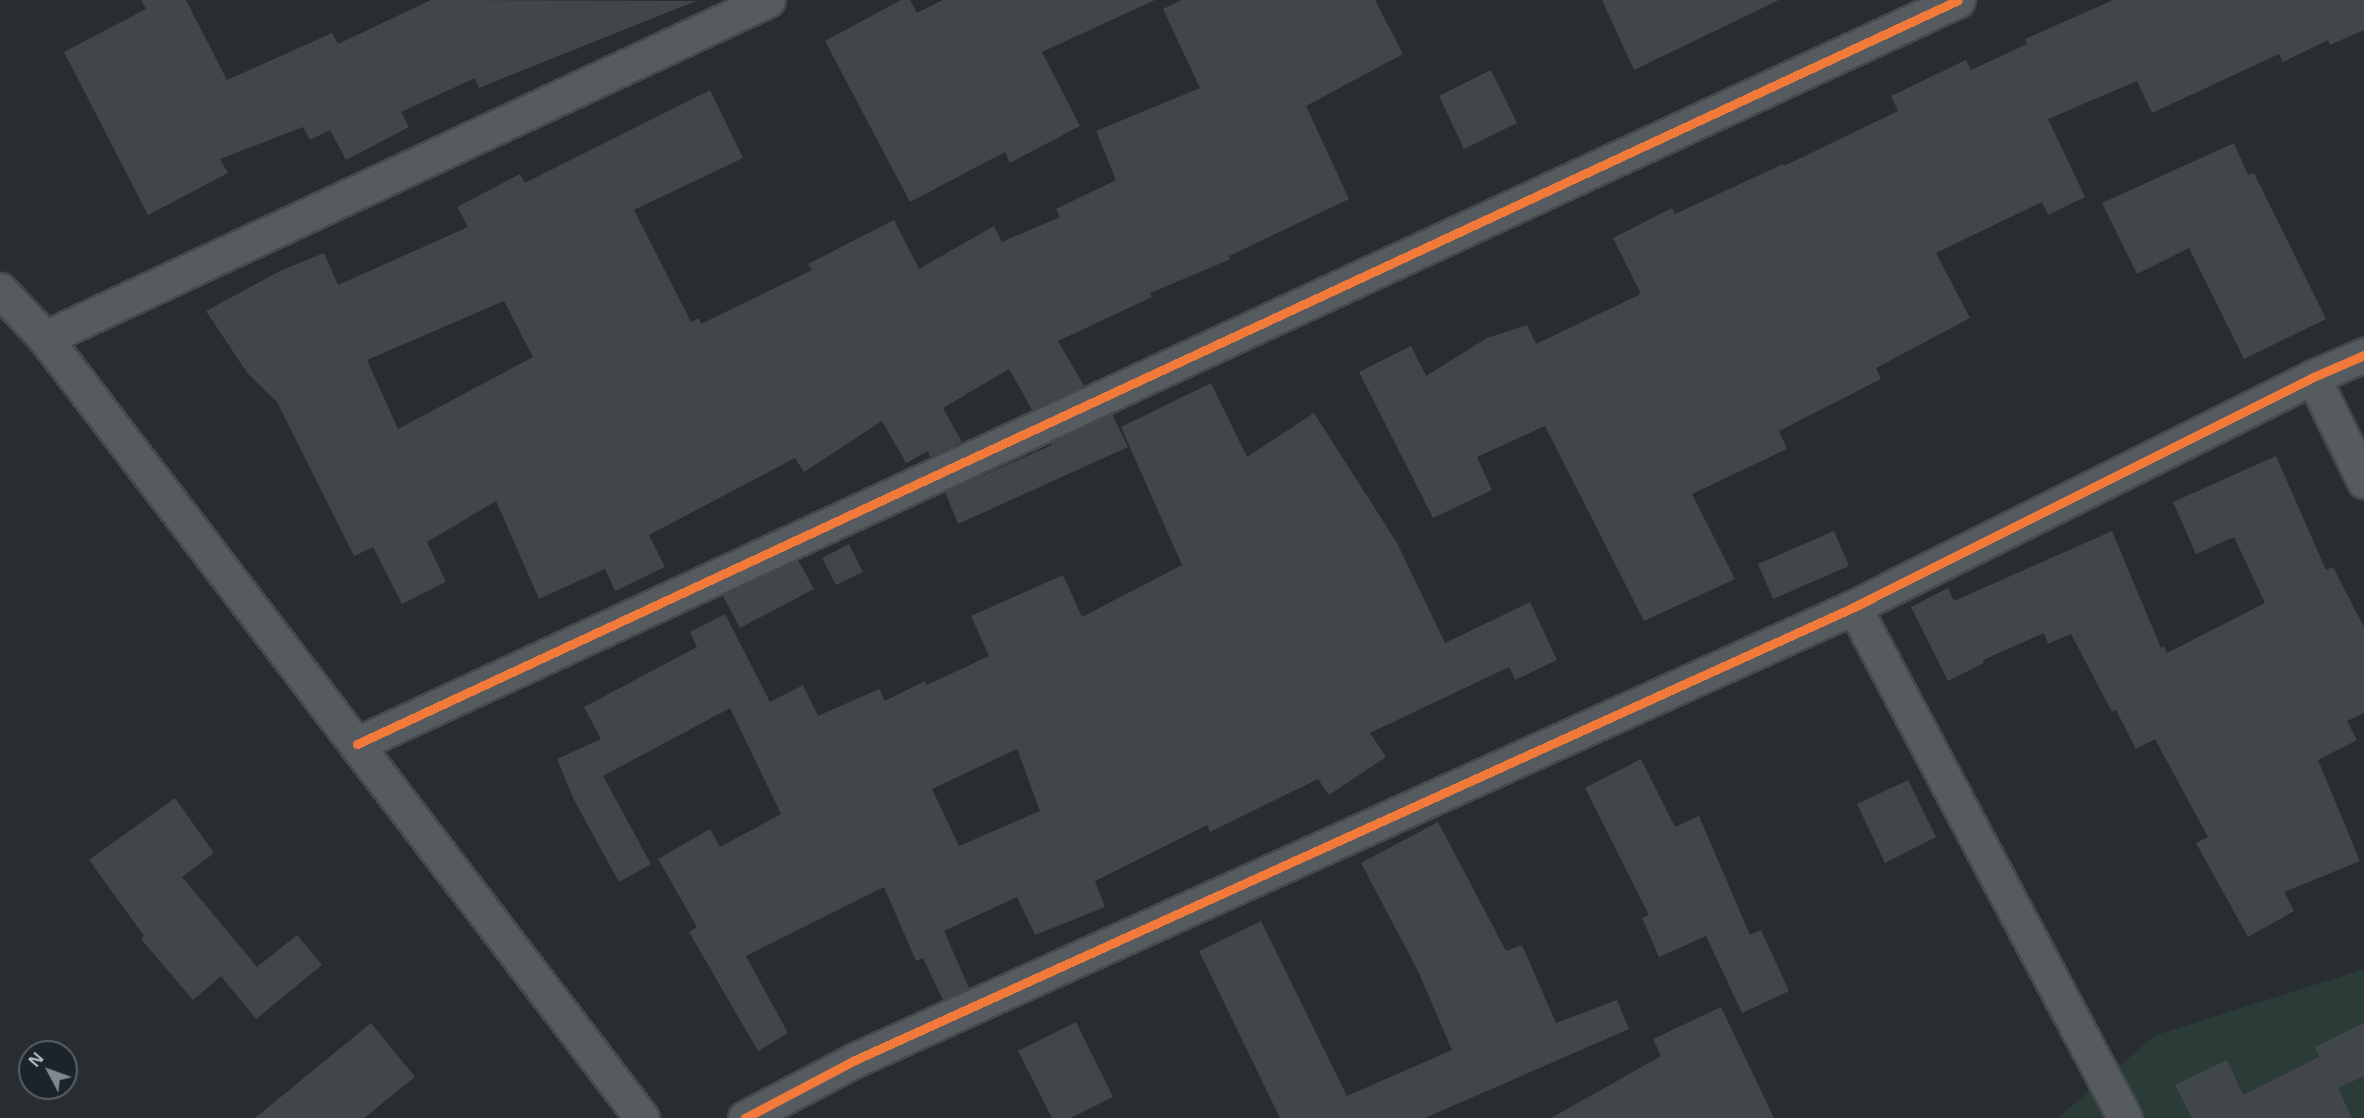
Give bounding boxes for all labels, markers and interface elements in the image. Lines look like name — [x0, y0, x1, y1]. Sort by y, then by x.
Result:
north arrow — [18, 1040, 78, 1100]
text: N — [23, 1047, 48, 1072]

